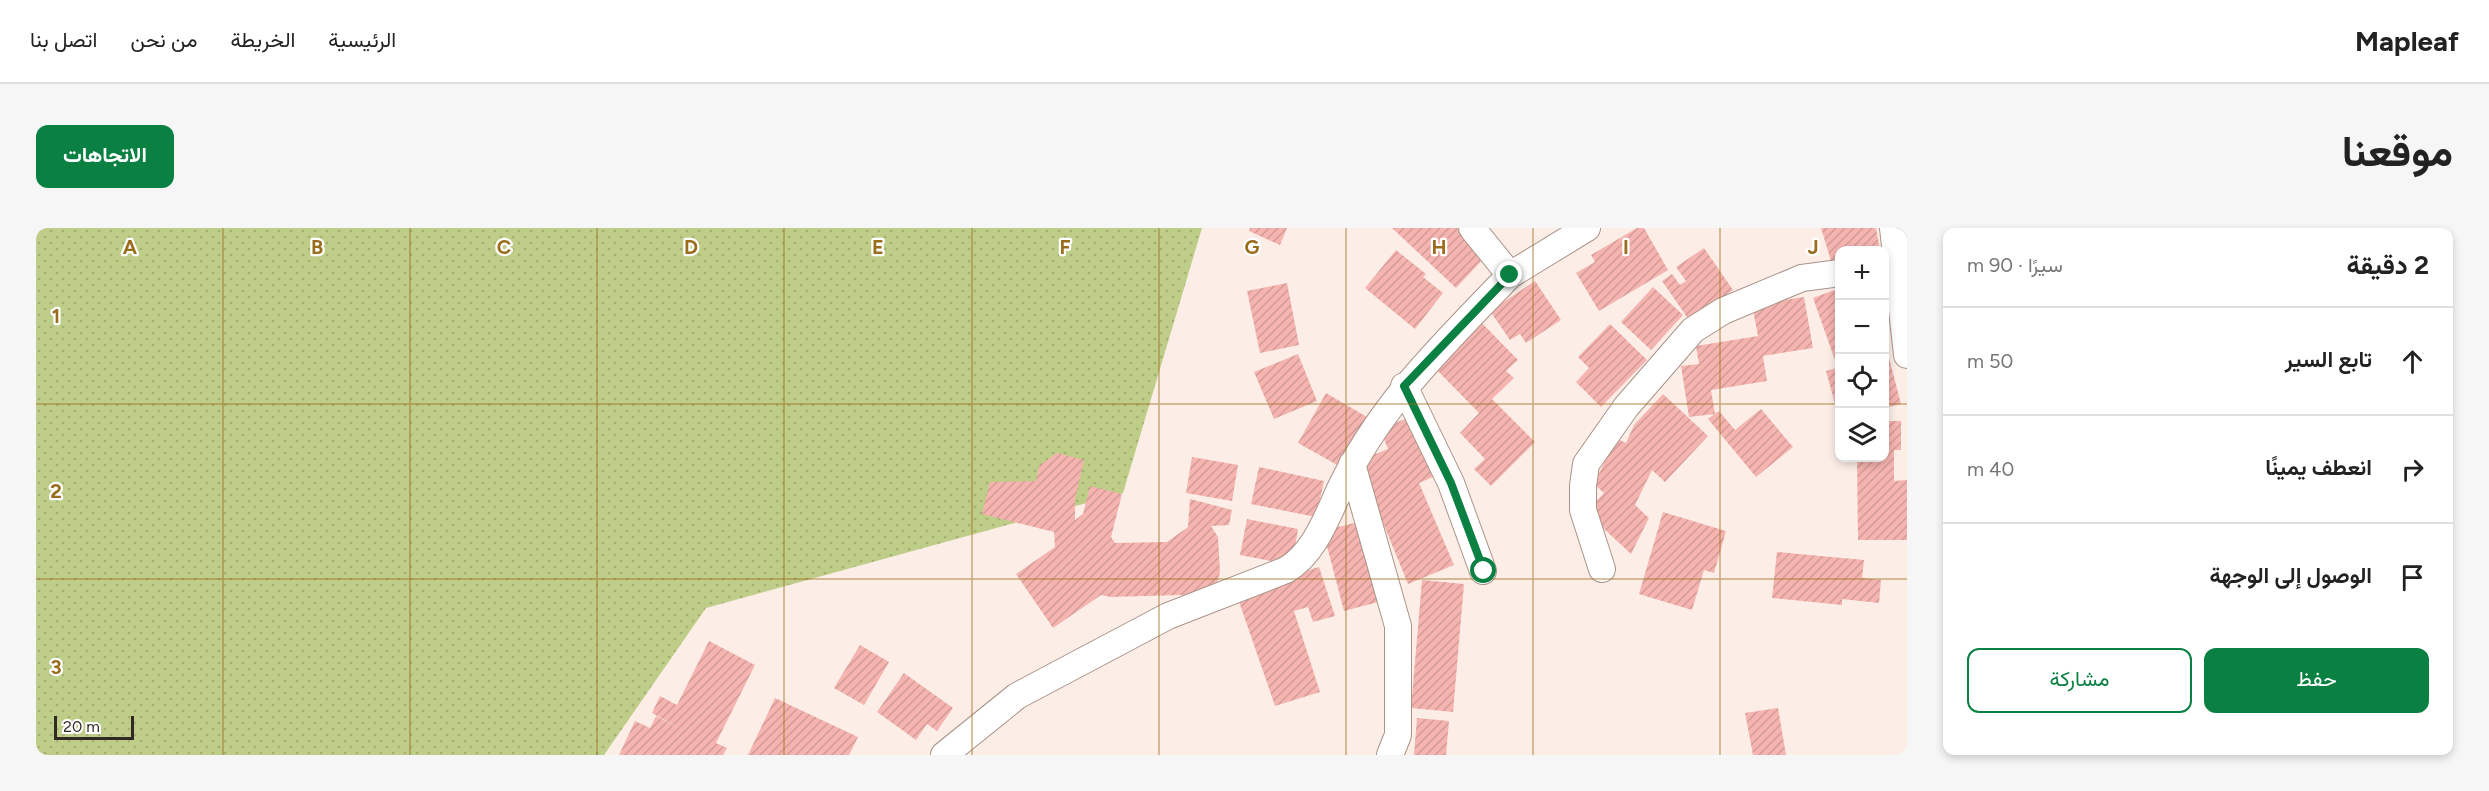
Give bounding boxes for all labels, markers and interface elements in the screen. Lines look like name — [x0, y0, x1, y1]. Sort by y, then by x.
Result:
text: Mapleaf — [2355, 24, 2459, 58]
text: اتصل بنا — [30, 27, 97, 52]
text: من نحن — [130, 27, 197, 52]
text: الخريطة — [230, 27, 295, 52]
text: الرئيسية — [328, 27, 396, 52]
button: الاتجاهات — [36, 125, 174, 188]
text: موقعنا — [2342, 126, 2453, 177]
text: A — [123, 235, 138, 259]
text: B — [311, 235, 323, 259]
text: C — [497, 235, 511, 259]
text: D — [684, 235, 698, 259]
text: E — [872, 235, 884, 259]
text: F — [1059, 235, 1071, 259]
text: G — [1245, 235, 1260, 259]
text: H — [1432, 235, 1447, 259]
text: I — [1623, 235, 1629, 259]
text: J — [1807, 235, 1819, 259]
map controls — [1835, 246, 1889, 462]
button: + — [1835, 246, 1889, 300]
text: 2 دقيقة — [2346, 249, 2429, 281]
text: سيرًا · 90 m — [1967, 253, 2063, 277]
route end — [1496, 261, 1522, 287]
button: − — [1835, 300, 1889, 354]
text: 1 — [52, 304, 60, 328]
icon: ahead — [2396, 345, 2429, 378]
text: تابع السير — [2285, 346, 2372, 373]
text: 50 m — [1967, 349, 2013, 373]
button: locate — [1835, 354, 1889, 408]
button: layers — [1835, 408, 1889, 462]
icon: right — [2396, 453, 2429, 486]
text: انعطف يمينًا — [2265, 454, 2372, 481]
text: 40 m — [1967, 457, 2014, 481]
text: 2 — [50, 479, 62, 503]
route start — [1470, 557, 1496, 583]
icon: arrive — [2396, 561, 2429, 594]
text: الوصول إلى الوجهة — [2209, 562, 2372, 589]
button: مشاركة — [1967, 648, 2192, 713]
button: حفظ — [2204, 648, 2429, 713]
text: 3 — [50, 655, 62, 679]
scale bar — [54, 713, 134, 741]
text: 20 m — [63, 717, 100, 736]

